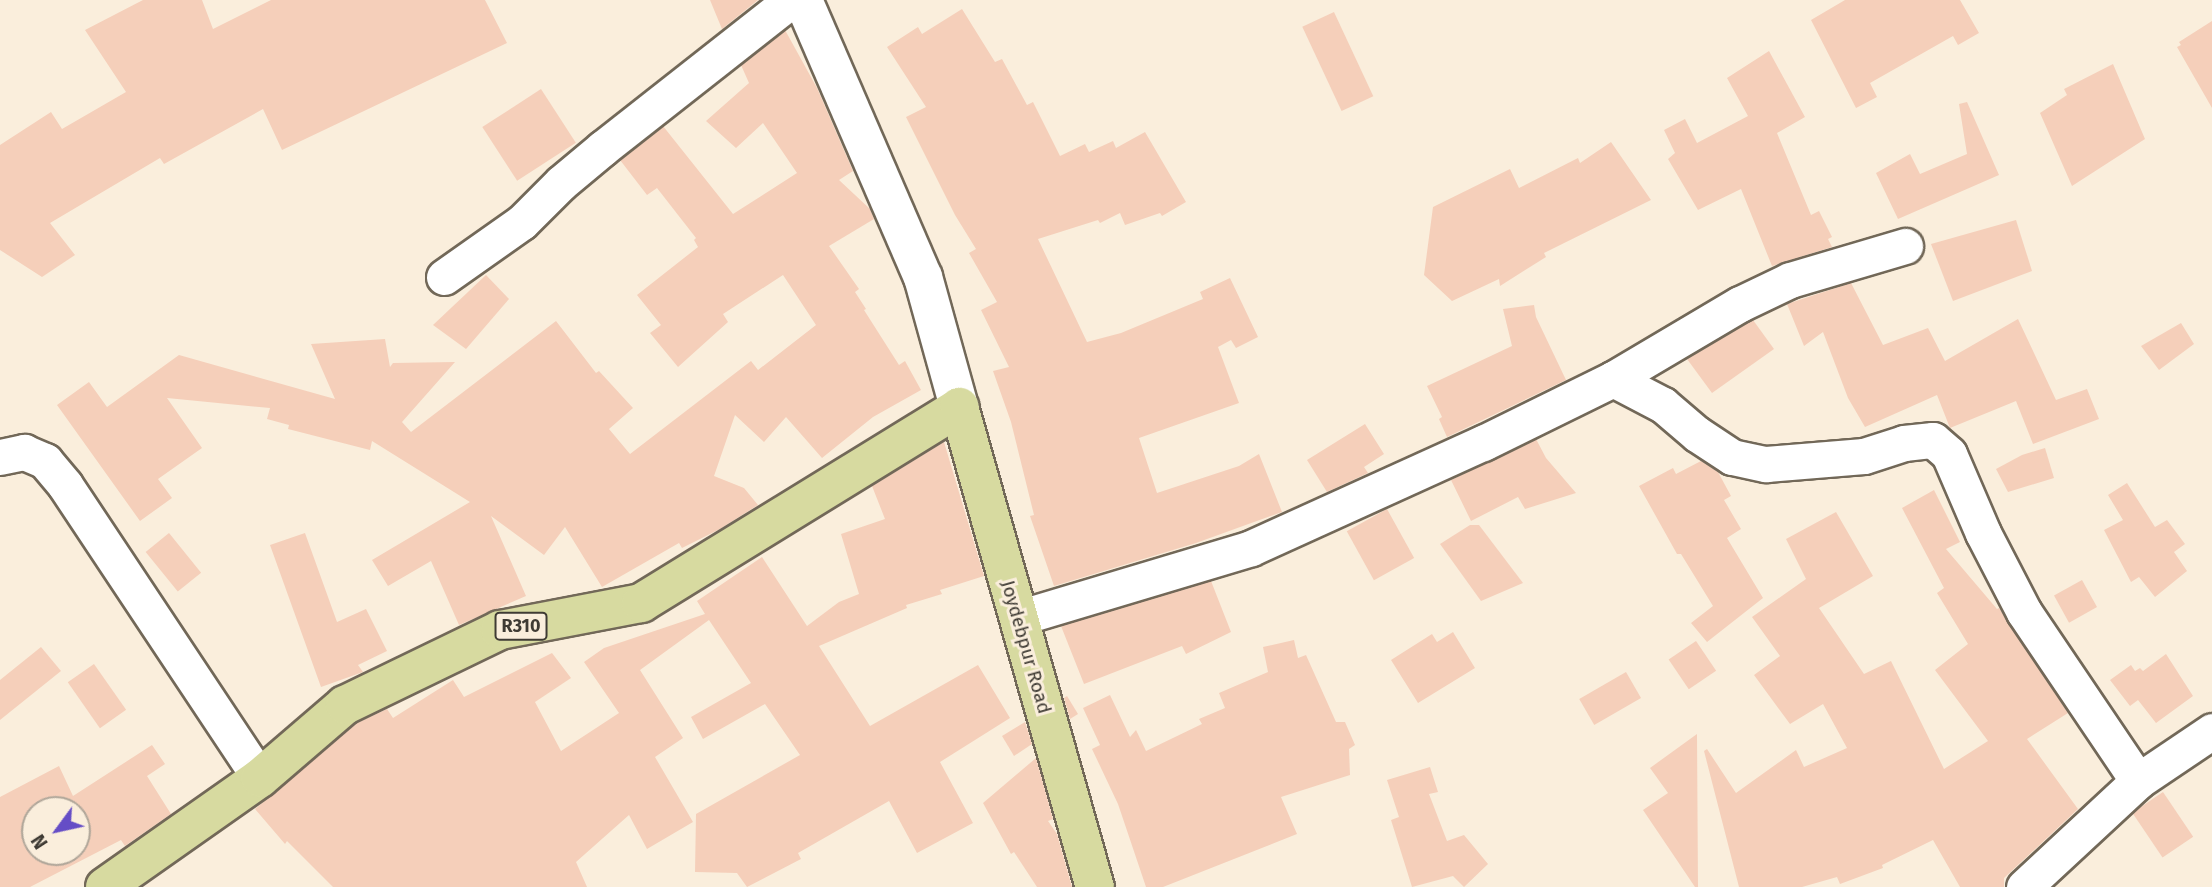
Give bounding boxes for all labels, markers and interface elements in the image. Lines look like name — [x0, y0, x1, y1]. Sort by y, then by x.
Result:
street label: Joydebpur Road — [996, 578, 1056, 716]
road number: R310 — [493, 612, 549, 640]
north arrow — [21, 796, 91, 866]
text: N — [27, 830, 53, 853]

